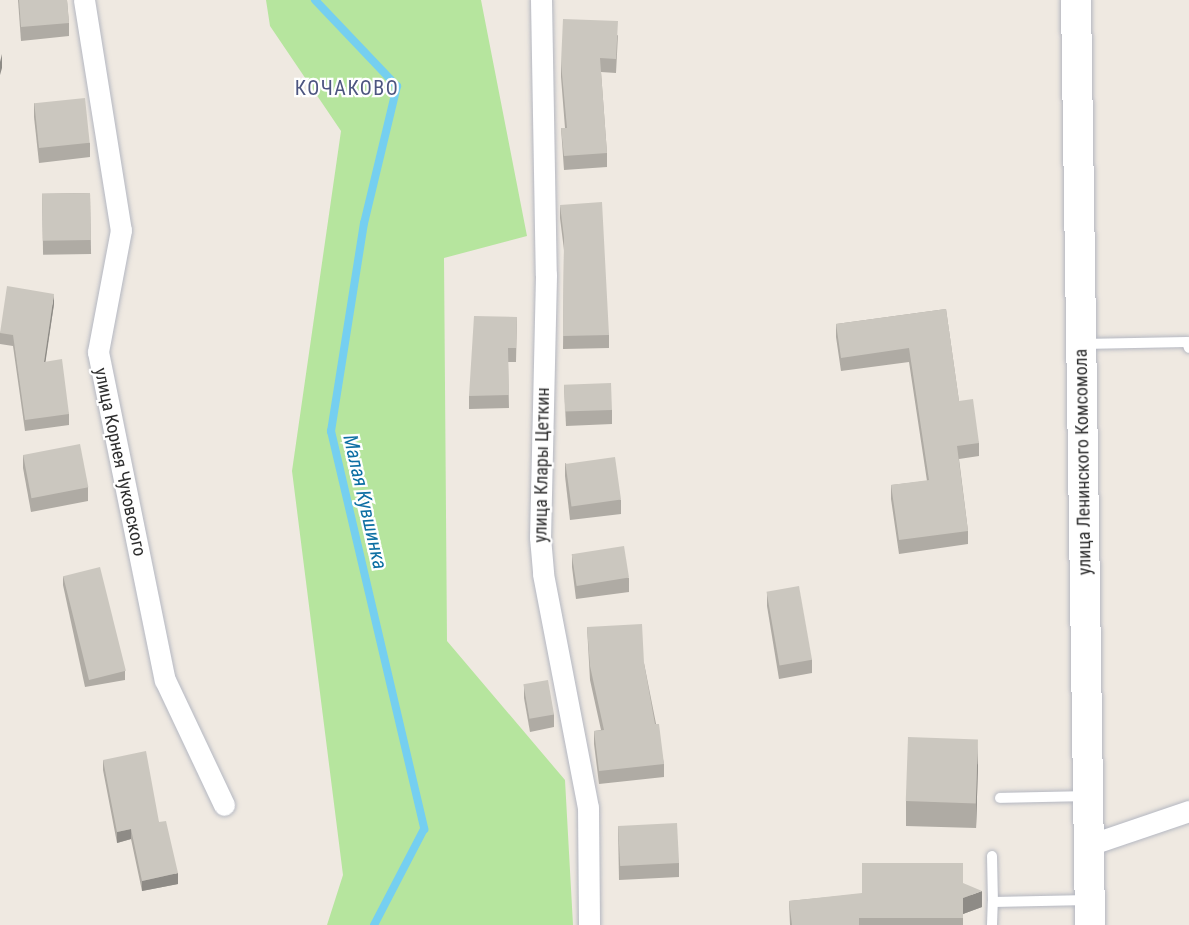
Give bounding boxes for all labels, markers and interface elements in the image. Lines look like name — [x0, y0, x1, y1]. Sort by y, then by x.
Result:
district label: КОЧАКОВО — [295, 76, 399, 100]
street label: улица Ленинского Комсомола — [1070, 349, 1096, 575]
street label: улица Корнея Чуковского — [89, 366, 151, 558]
street label: улица Клары Цеткин — [530, 387, 554, 543]
water label: Малая Кувшинка — [338, 432, 392, 572]

